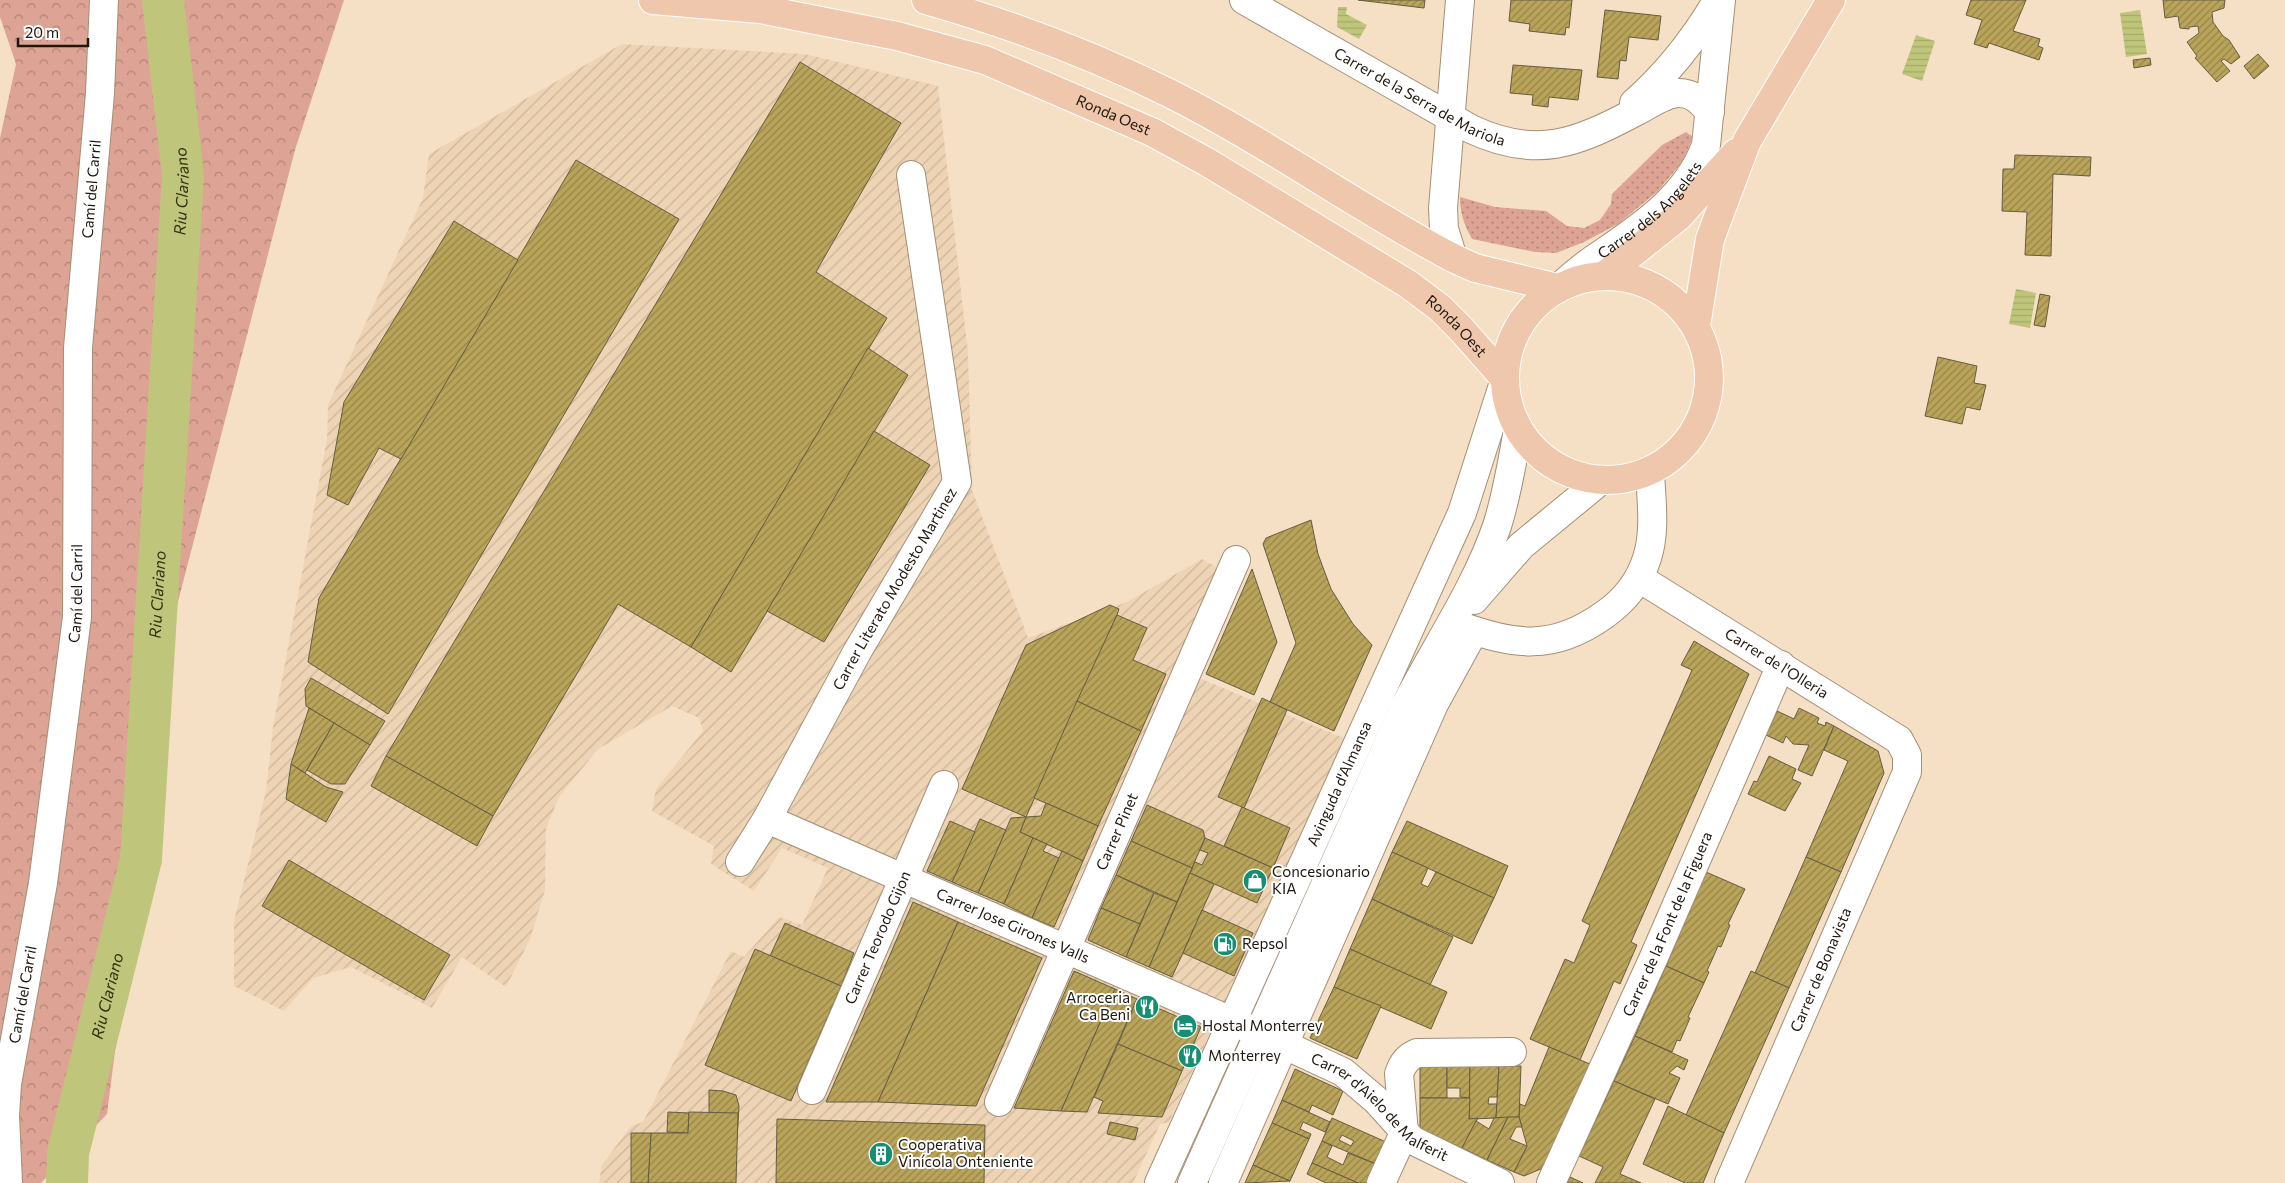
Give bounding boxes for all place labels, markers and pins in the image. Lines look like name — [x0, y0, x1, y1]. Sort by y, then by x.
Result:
place label: Concesionario KIA — [1272, 862, 1370, 897]
shop icon: Concesionario KIA — [1242, 868, 1268, 894]
fuel station icon: Repsol — [1212, 931, 1238, 957]
place label: Repsol — [1242, 934, 1288, 952]
place label: Arroceria Ca Beni — [1066, 988, 1130, 1023]
restaurant icon: Arroceria Ca Beni — [1134, 994, 1160, 1020]
hotel icon: Hostal Monterrey — [1172, 1013, 1198, 1039]
place label: Hostal Monterrey — [1202, 1016, 1323, 1034]
restaurant icon: Monterrey — [1177, 1043, 1203, 1069]
place label: Monterrey — [1208, 1046, 1281, 1064]
place label: Cooperativa Vinícola Onteniente — [898, 1135, 1033, 1170]
building icon: Cooperativa Vinícola Onteniente — [868, 1141, 894, 1167]

